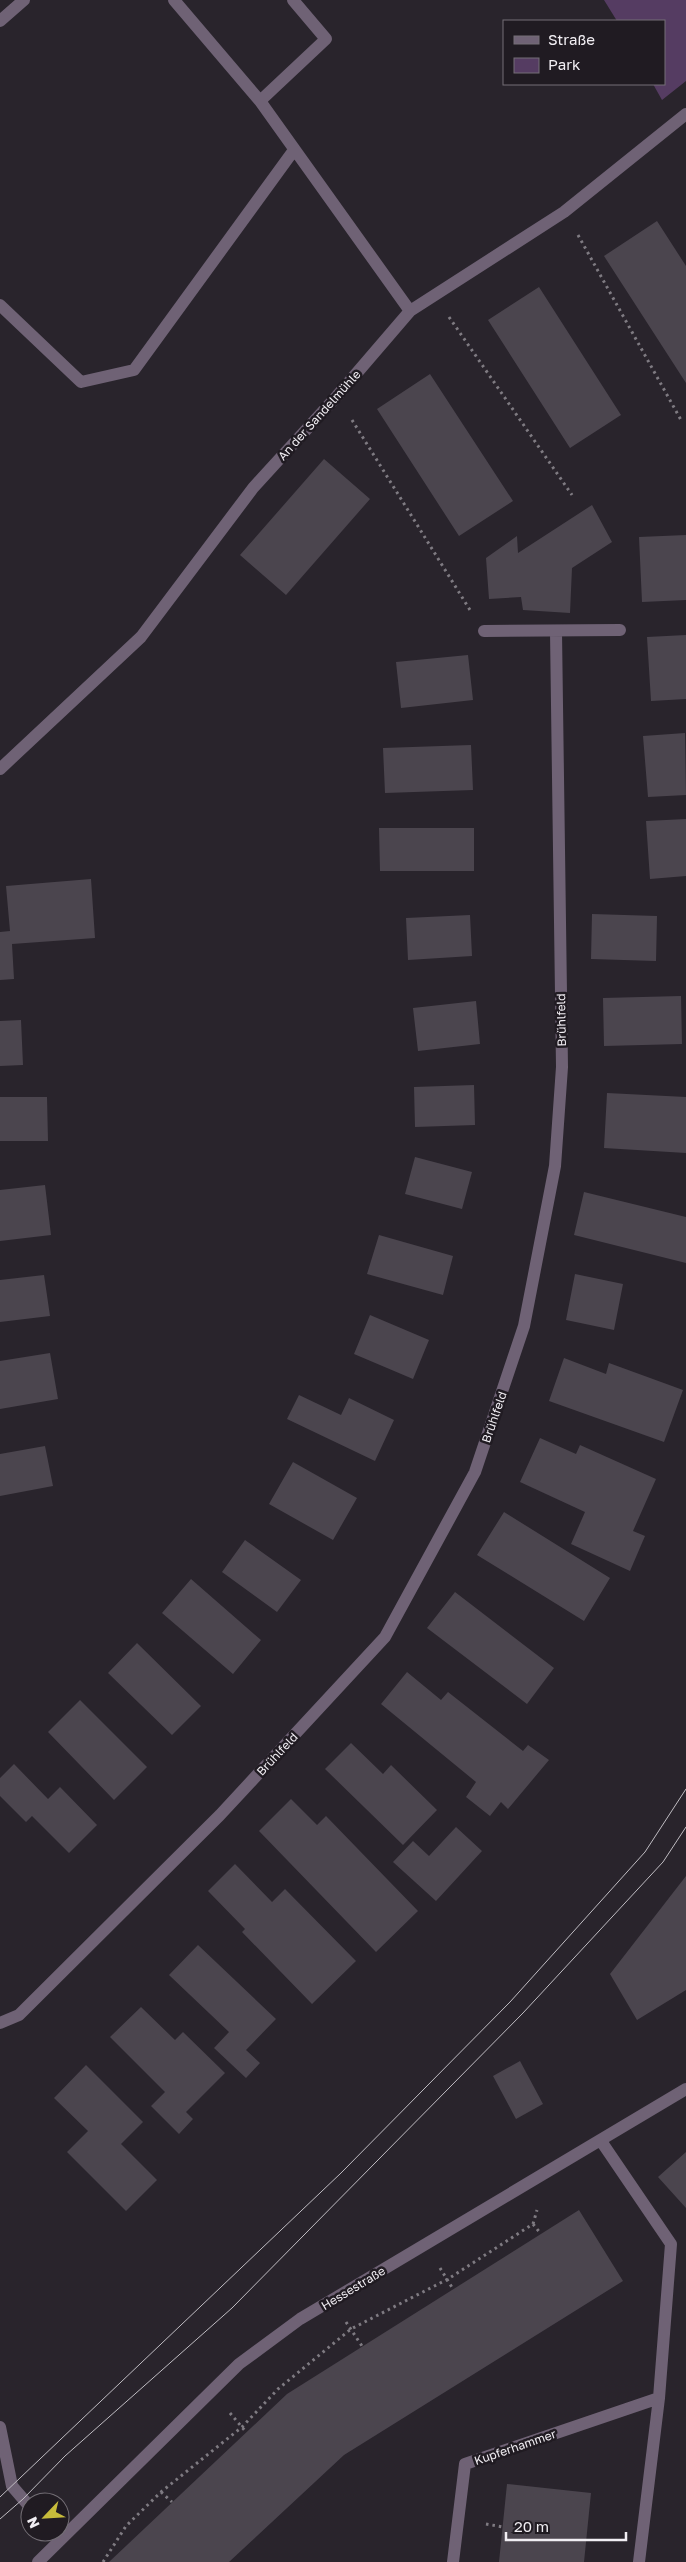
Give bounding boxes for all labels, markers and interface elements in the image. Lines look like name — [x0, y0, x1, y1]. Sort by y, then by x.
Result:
legend — [503, 20, 666, 85]
text: Straße — [548, 30, 595, 48]
text: Park — [548, 55, 581, 73]
street label: An der Sandelmühle — [274, 367, 364, 463]
street label: Brühlfeld — [553, 993, 569, 1047]
street label: Brühlfeld — [478, 1389, 510, 1445]
street label: Brühlfeld — [253, 1729, 301, 1779]
street label: Hessestraße — [318, 2263, 388, 2313]
street label: Kupferhammer — [472, 2426, 558, 2468]
north arrow — [20, 2492, 70, 2542]
scale bar — [506, 2510, 626, 2542]
text: N — [23, 2514, 43, 2531]
text: 20 m — [514, 2517, 549, 2535]

